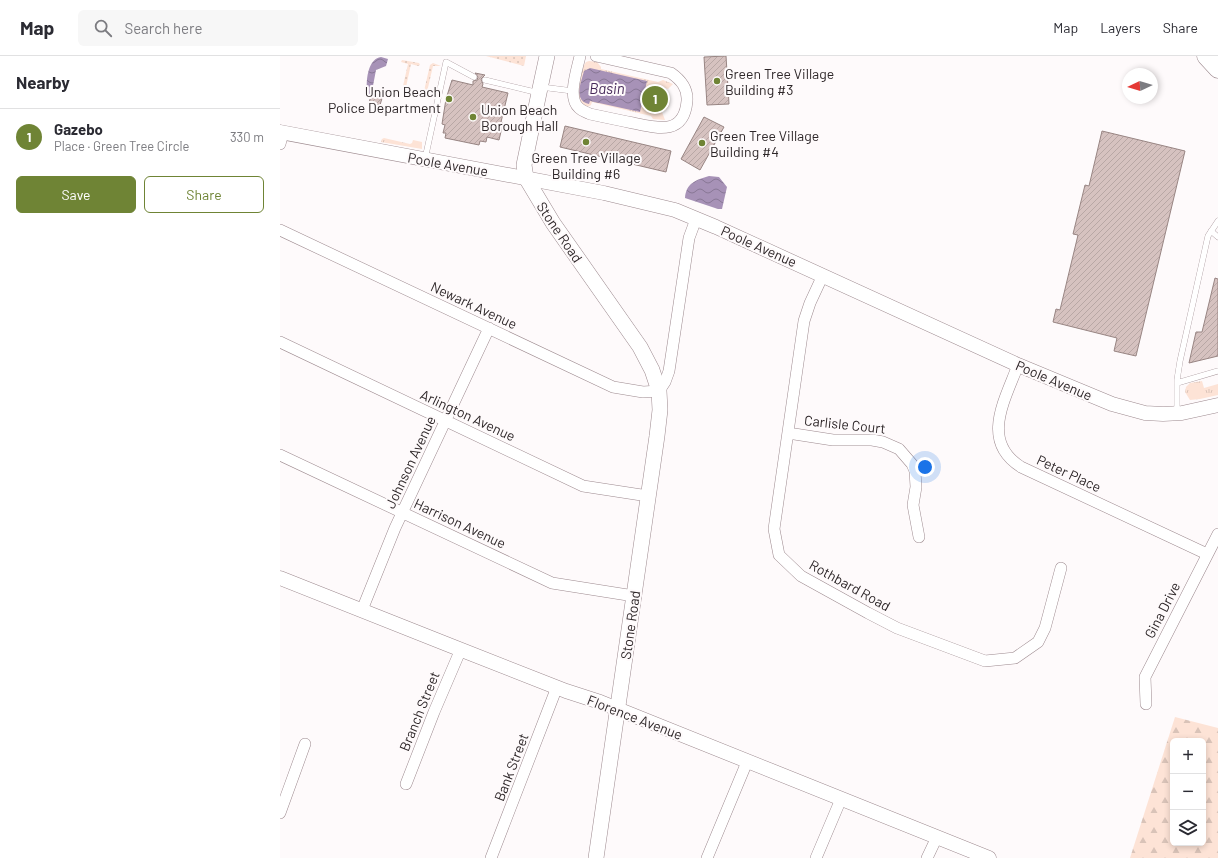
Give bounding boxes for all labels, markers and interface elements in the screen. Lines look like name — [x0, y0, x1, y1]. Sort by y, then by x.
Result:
search box — [78, 10, 358, 46]
text: Map — [20, 16, 54, 39]
icon: search — [92, 17, 114, 39]
text: Search here — [124, 19, 202, 37]
text: Map — [1053, 19, 1078, 36]
text: Layers — [1100, 19, 1141, 36]
text: Share — [1163, 19, 1198, 36]
place label: Green Tree Village Building #3 — [725, 65, 834, 98]
north arrow — [1122, 68, 1158, 104]
text: Nearby — [16, 72, 70, 92]
marker: Green Tree Village Building #3 — [712, 76, 722, 86]
water label: Basin — [589, 79, 625, 97]
place label: Union Beach Police Department — [328, 83, 441, 116]
pin: 1 — [642, 84, 668, 114]
marker: Union Beach Police Department — [444, 94, 454, 104]
place label: Union Beach Borough Hall — [481, 101, 558, 134]
marker: Union Beach Borough Hall — [468, 112, 478, 122]
text: Gazebo — [54, 120, 103, 138]
place label: Green Tree Village Building #4 — [710, 127, 819, 160]
text: 1 — [27, 129, 31, 145]
text: 330 m — [230, 129, 264, 145]
marker: Green Tree Village Building #6 — [581, 137, 591, 147]
text: Place · Green Tree Circle — [54, 138, 189, 154]
marker: Green Tree Village Building #4 — [697, 138, 707, 148]
street label: Poole Avenue — [407, 149, 489, 179]
place label: Green Tree Village Building #6 — [531, 149, 641, 182]
button: Save — [16, 176, 136, 213]
button: Share — [144, 176, 264, 213]
street label: Stone Road — [534, 198, 586, 266]
street label: Poole Avenue — [718, 222, 800, 270]
street label: Newark Avenue — [428, 278, 520, 332]
street label: Poole Avenue — [1013, 356, 1095, 404]
street label: Arlington Avenue — [418, 386, 518, 444]
street label: Carlisle Court — [803, 411, 887, 437]
street label: Johnson Avenue — [381, 413, 439, 511]
street label: Peter Place — [1034, 451, 1104, 495]
your location — [915, 457, 935, 477]
street label: Harrison Avenue — [411, 494, 509, 552]
street label: Rothbard Road — [807, 556, 893, 614]
street label: Gina Drive — [1141, 579, 1183, 641]
street label: Stone Road — [617, 589, 643, 661]
street label: Branch Street — [395, 669, 443, 753]
street label: Florence Avenue — [585, 691, 685, 743]
street label: Bank Street — [490, 731, 532, 803]
map controls — [1170, 738, 1206, 846]
button: + — [1170, 738, 1206, 774]
button: − — [1170, 774, 1206, 810]
button: layers — [1170, 810, 1206, 846]

